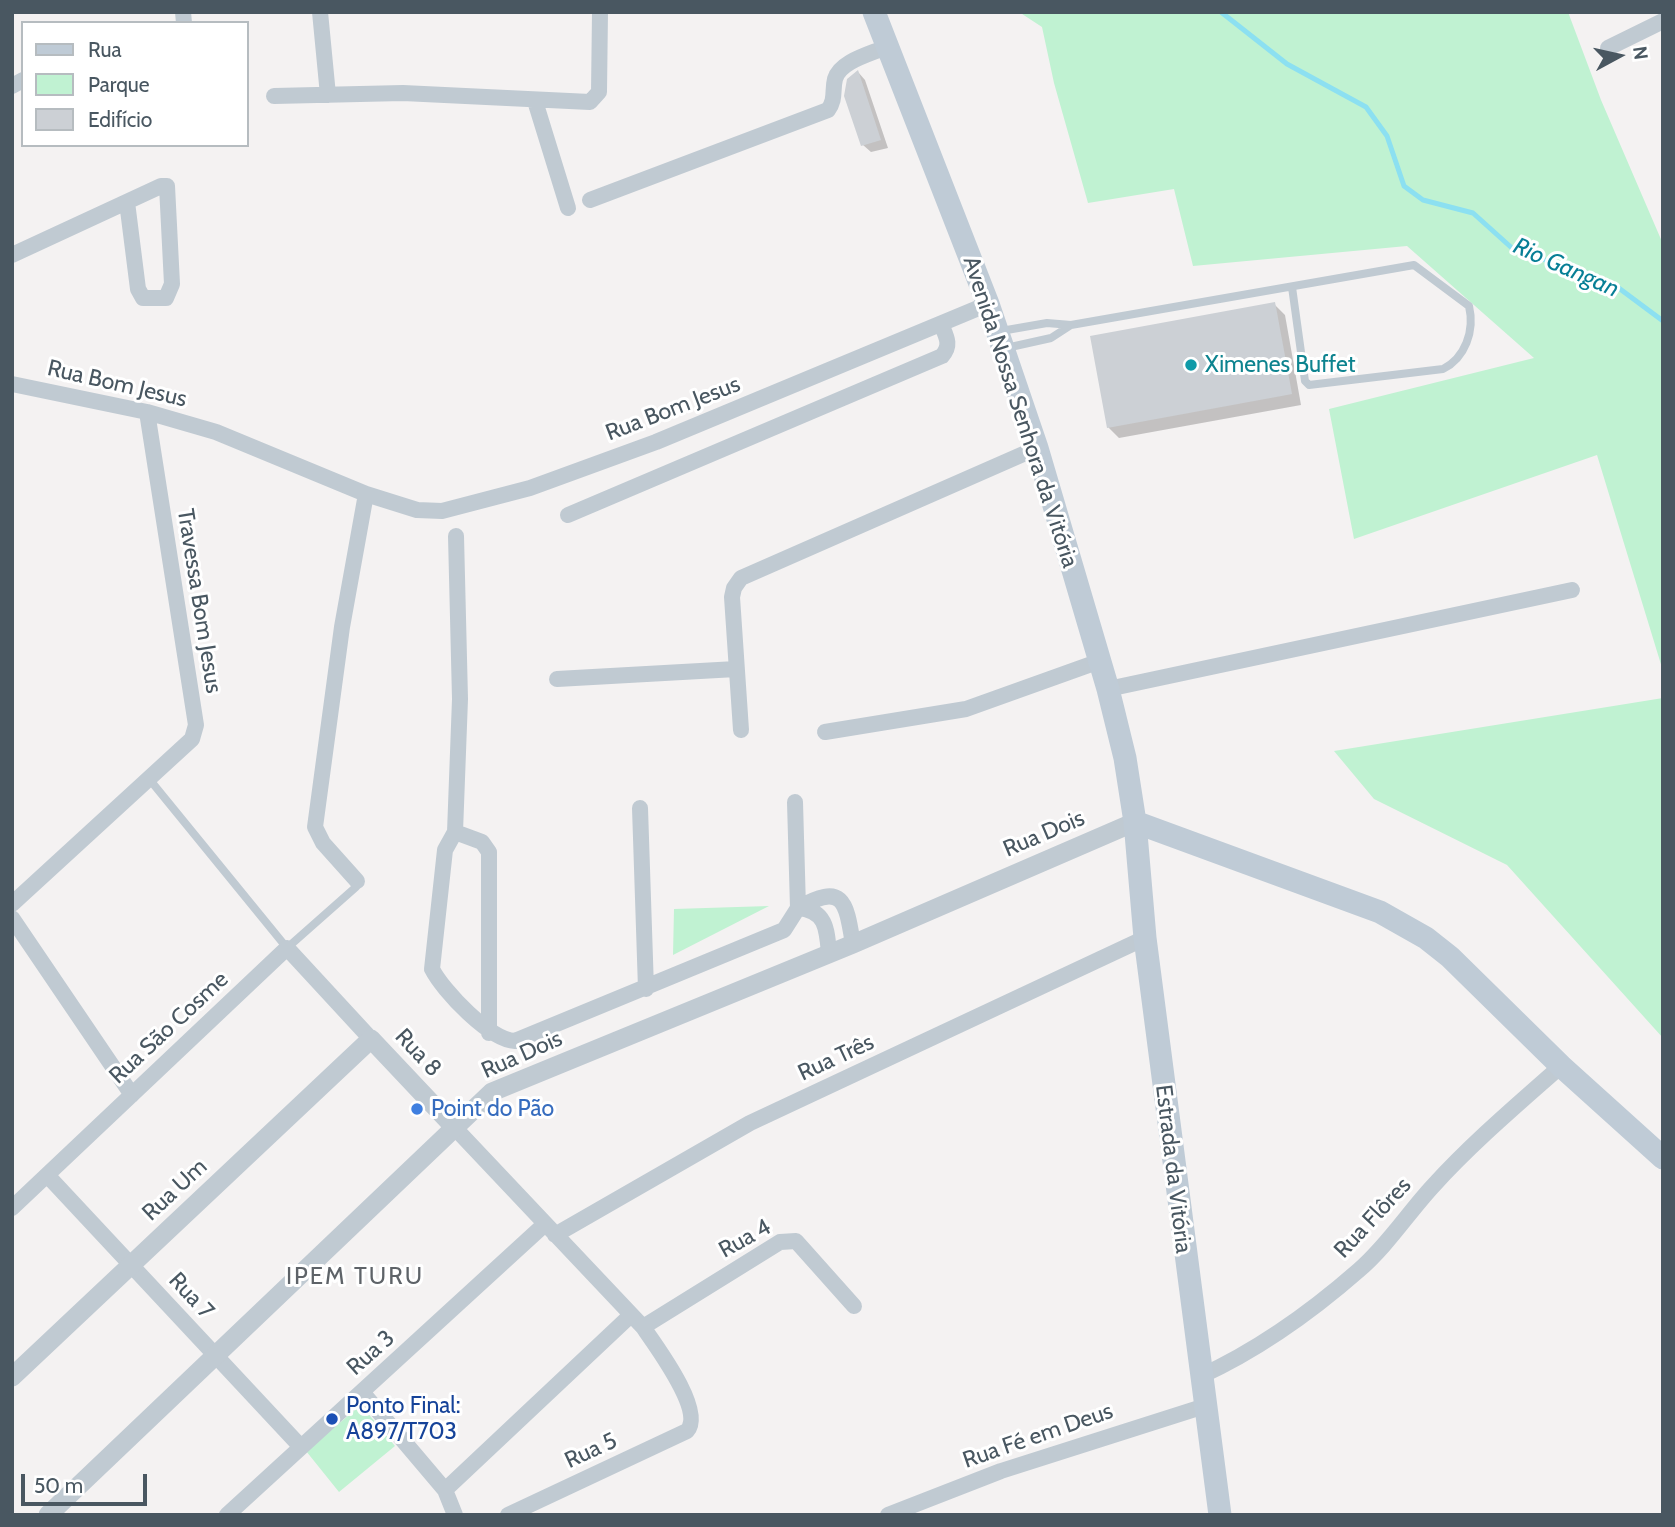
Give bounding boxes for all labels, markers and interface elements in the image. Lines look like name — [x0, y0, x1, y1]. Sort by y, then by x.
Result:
legend — [21, 21, 248, 147]
north arrow — [1584, 21, 1654, 91]
text: Rua — [88, 37, 122, 62]
text: N — [1628, 45, 1653, 61]
text: Parque — [88, 72, 150, 97]
text: Edifício — [88, 107, 152, 132]
water label: Rio Gangan — [1509, 232, 1623, 304]
street label: Avenida Nossa Senhora da Vitória — [957, 253, 1083, 571]
place label: Ximenes Buffet — [1205, 351, 1356, 379]
street label: Rua Bom Jesus — [45, 355, 189, 413]
marker: Ximenes Buffet — [1183, 357, 1199, 373]
street label: Rua Bom Jesus — [602, 371, 744, 447]
street label: Travessa Bom Jesus — [171, 507, 227, 695]
street label: Rua Dois — [999, 805, 1089, 863]
street label: Rua São Cosme — [104, 966, 234, 1090]
street label: Rua 8 — [389, 1023, 447, 1083]
street label: Rua Dois — [477, 1025, 567, 1085]
street label: Rua Três — [794, 1029, 878, 1087]
street label: Estrada da Vitória — [1149, 1083, 1197, 1255]
place label: Point do Pão — [431, 1095, 554, 1123]
marker: Point do Pão — [409, 1101, 425, 1117]
street label: Rua Um — [137, 1153, 213, 1227]
street label: Rua Flôres — [1329, 1172, 1417, 1264]
street label: Rua 4 — [714, 1214, 776, 1264]
district label: IPEM TURU — [287, 1263, 423, 1291]
street label: Rua 7 — [163, 1267, 219, 1325]
street label: Rua 3 — [342, 1325, 400, 1381]
place label: Ponto Final: A897/T703 — [346, 1392, 461, 1446]
street label: Rua Fé em Deus — [959, 1397, 1117, 1475]
marker: Ponto Final: A897/T703 — [324, 1411, 340, 1427]
street label: Rua 5 — [561, 1427, 621, 1475]
scale bar — [24, 1460, 150, 1504]
text: 50 m — [34, 1473, 83, 1498]

